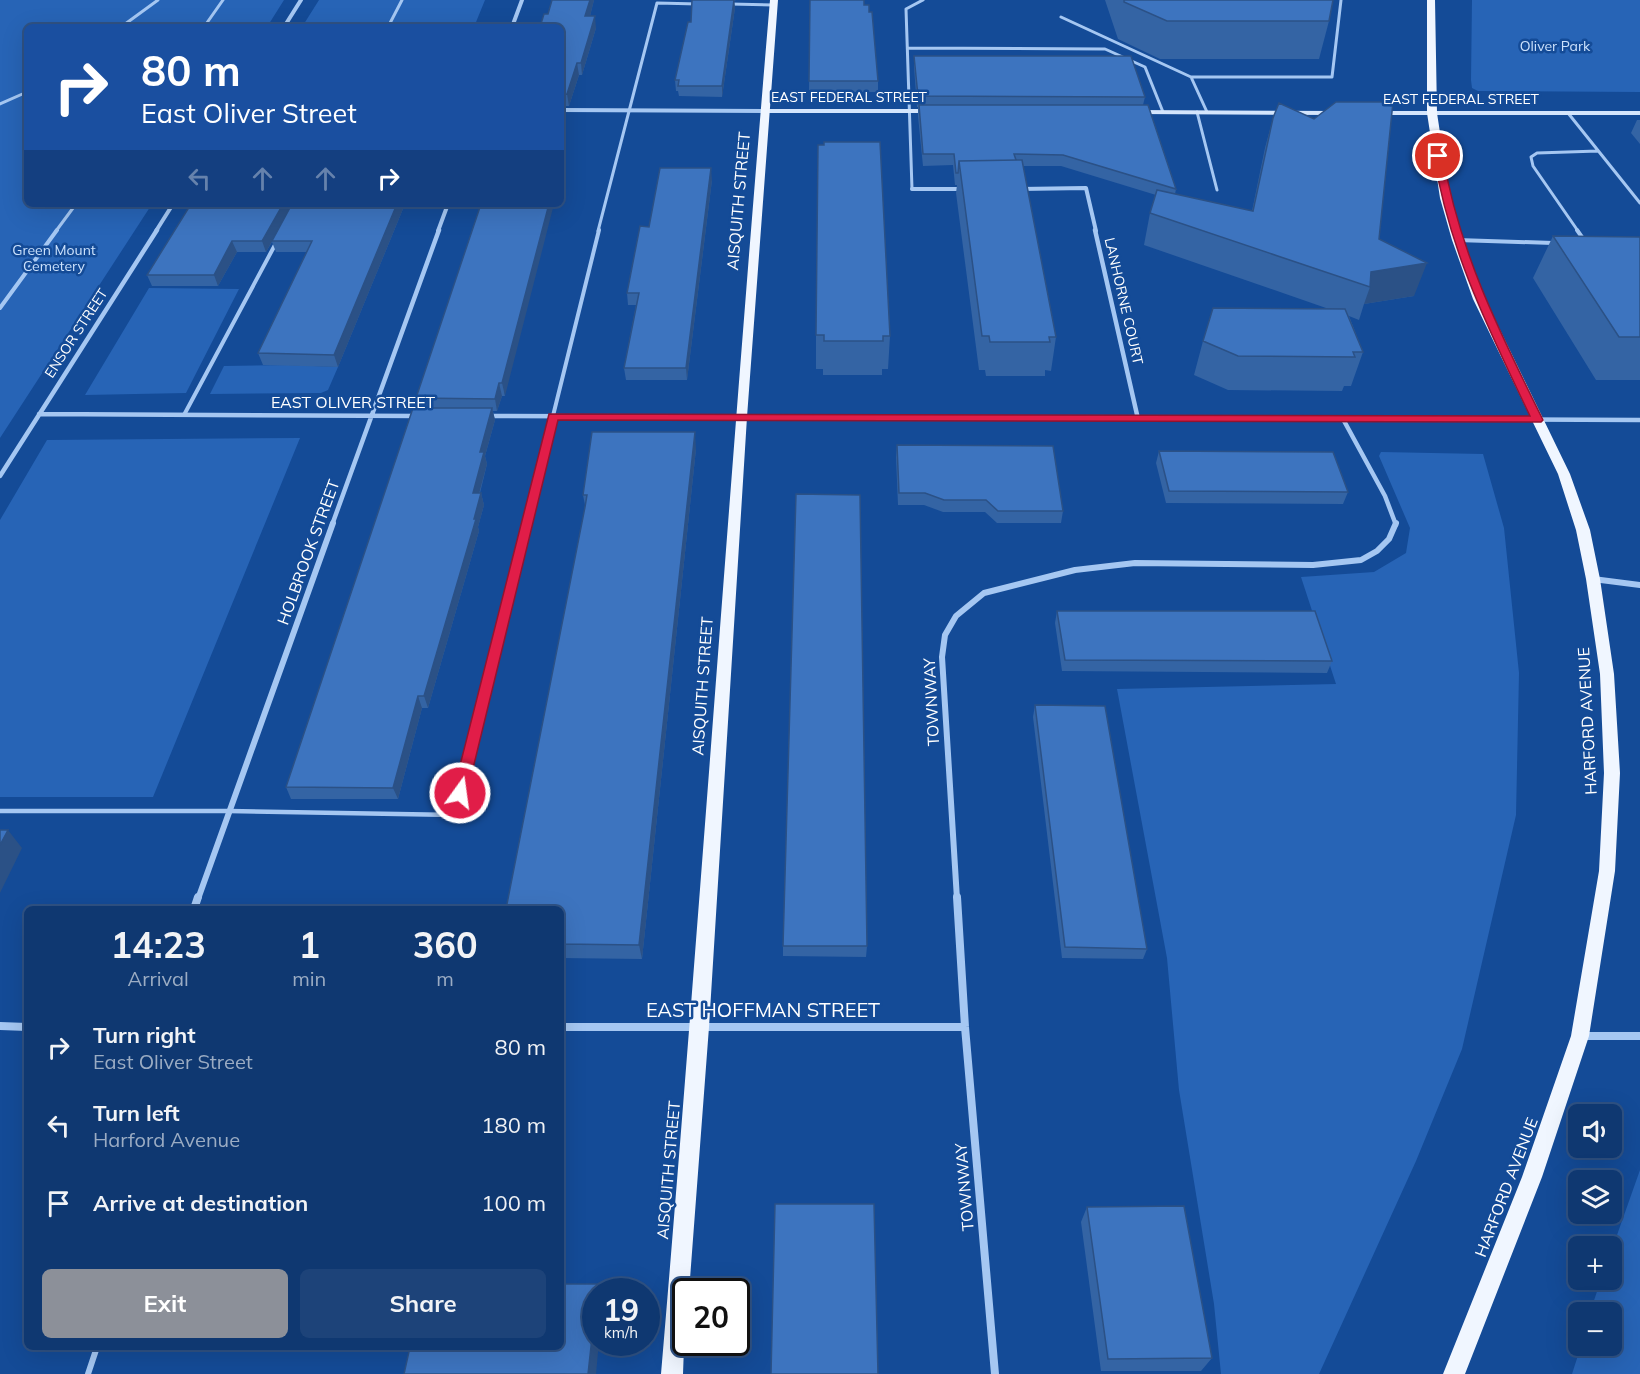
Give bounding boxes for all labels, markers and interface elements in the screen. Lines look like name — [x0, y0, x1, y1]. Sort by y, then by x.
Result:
park label: Oliver Park — [1520, 37, 1591, 55]
text: 80 m — [141, 44, 241, 97]
icon: right — [42, 48, 120, 126]
street label: EAST FEDERAL STREET — [771, 88, 928, 106]
street label: EAST FEDERAL STREET — [1383, 90, 1540, 108]
text: East Oliver Street — [141, 96, 357, 130]
pin — [1412, 130, 1463, 181]
street label: AISQUITH STREET — [722, 131, 754, 271]
icon: arrive — [1421, 139, 1454, 172]
icon: left — [183, 162, 216, 195]
icon: ahead — [246, 162, 279, 195]
icon: ahead — [309, 162, 342, 195]
icon: right — [372, 162, 405, 195]
street label: LANHORNE COURT — [1101, 236, 1147, 367]
park label: Green Mount Cemetery — [12, 241, 96, 275]
street label: ENSOR STREET — [40, 284, 112, 381]
street label: EAST OLIVER STREET — [271, 392, 435, 412]
street label: HOLBROOK STREET — [272, 476, 344, 627]
street label: AISQUITH STREET — [687, 616, 717, 756]
street label: HARFORD AVENUE — [1573, 647, 1601, 795]
street label: TOWNWAY — [919, 657, 943, 747]
position arrow — [428, 761, 492, 825]
text: 14:23 — [110, 922, 206, 967]
text: 1 — [298, 922, 320, 967]
text: 360 — [413, 922, 478, 967]
text: Arrival — [128, 966, 189, 991]
text: min — [292, 966, 326, 991]
text: m — [436, 966, 454, 991]
street label: EAST HOFFMAN STREET — [646, 997, 880, 1022]
text: Turn right — [93, 1021, 196, 1049]
icon: right — [42, 1031, 75, 1064]
text: 80 m — [495, 1033, 546, 1061]
text: East Oliver Street — [93, 1049, 253, 1074]
text: Turn left — [93, 1099, 180, 1127]
street label: AISQUITH STREET — [652, 1100, 684, 1240]
map controls — [1568, 1104, 1622, 1356]
button: sound — [1568, 1104, 1622, 1158]
icon: left — [42, 1109, 75, 1142]
text: 180 m — [481, 1111, 546, 1139]
street label: HARFORD AVENUE — [1470, 1114, 1542, 1260]
text: Harford Avenue — [93, 1127, 240, 1152]
street label: TOWNWAY — [950, 1142, 978, 1232]
button: layers — [1568, 1170, 1622, 1224]
icon: arrive — [42, 1187, 75, 1220]
text: Arrive at destination — [93, 1189, 308, 1217]
text: 100 m — [481, 1189, 546, 1217]
button: + — [1568, 1236, 1622, 1290]
button: Exit — [42, 1269, 288, 1338]
button: Share — [300, 1269, 546, 1338]
speed limit sign: 20 — [672, 1278, 750, 1356]
text: 19 — [603, 1291, 639, 1329]
button: − — [1568, 1302, 1622, 1356]
text: km/h — [604, 1323, 638, 1342]

